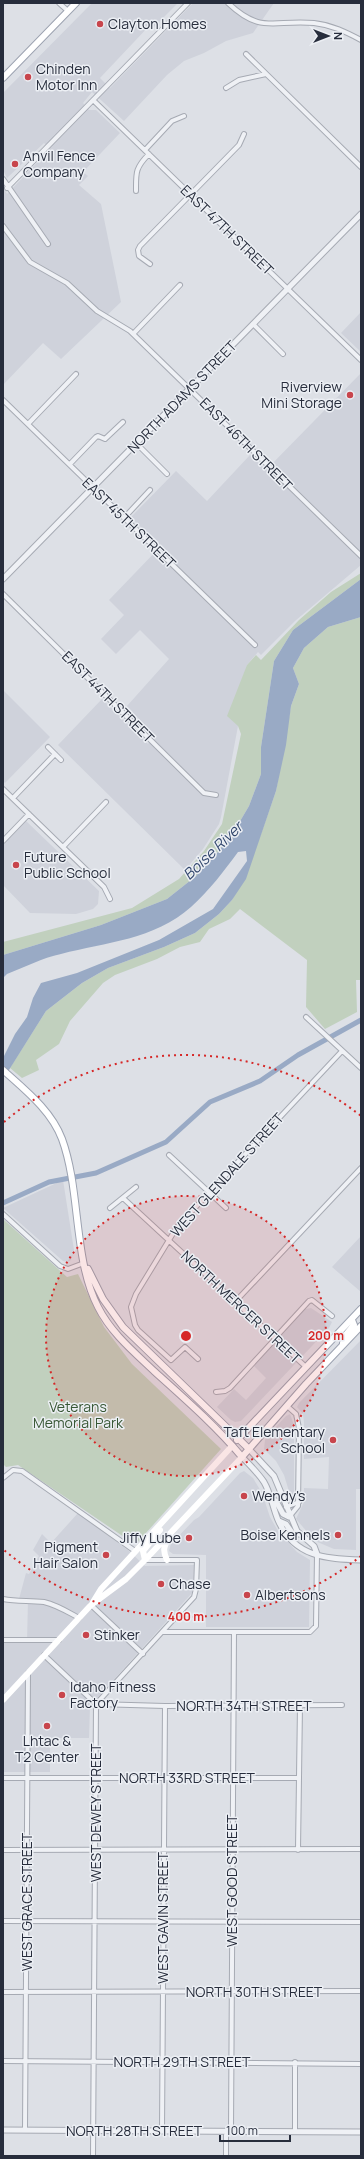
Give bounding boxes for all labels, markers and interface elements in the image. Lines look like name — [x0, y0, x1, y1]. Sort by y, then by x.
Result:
place label: Clayton Homes — [108, 14, 207, 33]
north arrow — [308, 16, 348, 56]
marker: Clayton Homes — [95, 19, 105, 29]
text: N — [331, 32, 346, 40]
place label: Chinden Motor Inn — [36, 59, 97, 94]
marker: Chinden Motor Inn — [23, 72, 33, 82]
place label: Anvil Fence Company — [23, 146, 95, 181]
marker: Anvil Fence Company — [10, 159, 20, 169]
street label: EAST 47TH STREET — [177, 180, 278, 279]
street label: NORTH ADAMS STREET — [123, 336, 241, 457]
place label: Riverview Mini Storage — [261, 377, 342, 412]
marker: Riverview Mini Storage — [345, 390, 355, 400]
street label: EAST 46TH STREET — [196, 393, 297, 495]
street label: EAST 45TH STREET — [78, 473, 181, 573]
street label: EAST 44TH STREET — [58, 647, 159, 747]
water label: Boise River — [178, 815, 249, 884]
place label: Future Public School — [24, 847, 111, 882]
marker: Future Public School — [11, 860, 21, 870]
street label: WEST GLENDALE STREET — [166, 1108, 288, 1241]
street label: NORTH MERCER STREET — [177, 1246, 306, 1368]
text: 200 m — [308, 1327, 344, 1344]
centre of rings — [179, 1329, 193, 1343]
park label: Veterans Memorial Park — [33, 1397, 124, 1432]
place label: Taft Elementary School — [223, 1422, 326, 1457]
marker: Taft Elementary School — [328, 1435, 338, 1445]
place label: Wendy's — [252, 1486, 305, 1505]
marker: Wendy's — [239, 1491, 249, 1501]
place label: Boise Kennels — [240, 1525, 330, 1544]
place label: Jiffy Lube — [120, 1528, 181, 1547]
marker: Boise Kennels — [333, 1530, 343, 1540]
marker: Jiffy Lube — [184, 1533, 194, 1543]
place label: Pigment Hair Salon — [33, 1537, 98, 1572]
marker: Pigment Hair Salon — [101, 1550, 111, 1560]
place label: Chase — [169, 1574, 211, 1593]
marker: Chase — [156, 1579, 166, 1589]
place label: Albertsons — [255, 1585, 326, 1604]
marker: Albertsons — [242, 1590, 252, 1600]
text: 400 m — [168, 1608, 204, 1625]
place label: Stinker — [94, 1625, 140, 1644]
marker: Stinker — [81, 1630, 91, 1640]
place label: Idaho Fitness Factory — [70, 1677, 156, 1712]
marker: Idaho Fitness Factory — [57, 1690, 67, 1700]
street label: NORTH 34TH STREET — [176, 1696, 312, 1715]
marker: Lhtac & T2 Center — [42, 1721, 52, 1731]
place label: Lhtac & T2 Center — [15, 1731, 79, 1766]
street label: WEST DEWEY STREET — [86, 1743, 105, 1882]
street label: NORTH 33RD STREET — [119, 1768, 256, 1787]
street label: WEST GOOD STREET — [222, 1814, 241, 1947]
street label: WEST GRACE STREET — [17, 1832, 36, 1971]
street label: WEST GAVIN STREET — [153, 1851, 172, 1984]
street label: NORTH 30TH STREET — [186, 1982, 323, 2001]
street label: NORTH 29TH STREET — [114, 2052, 251, 2071]
scale bar — [220, 2117, 290, 2143]
street label: NORTH 28TH STREET — [66, 2121, 203, 2140]
text: 100 m — [226, 2122, 258, 2139]

